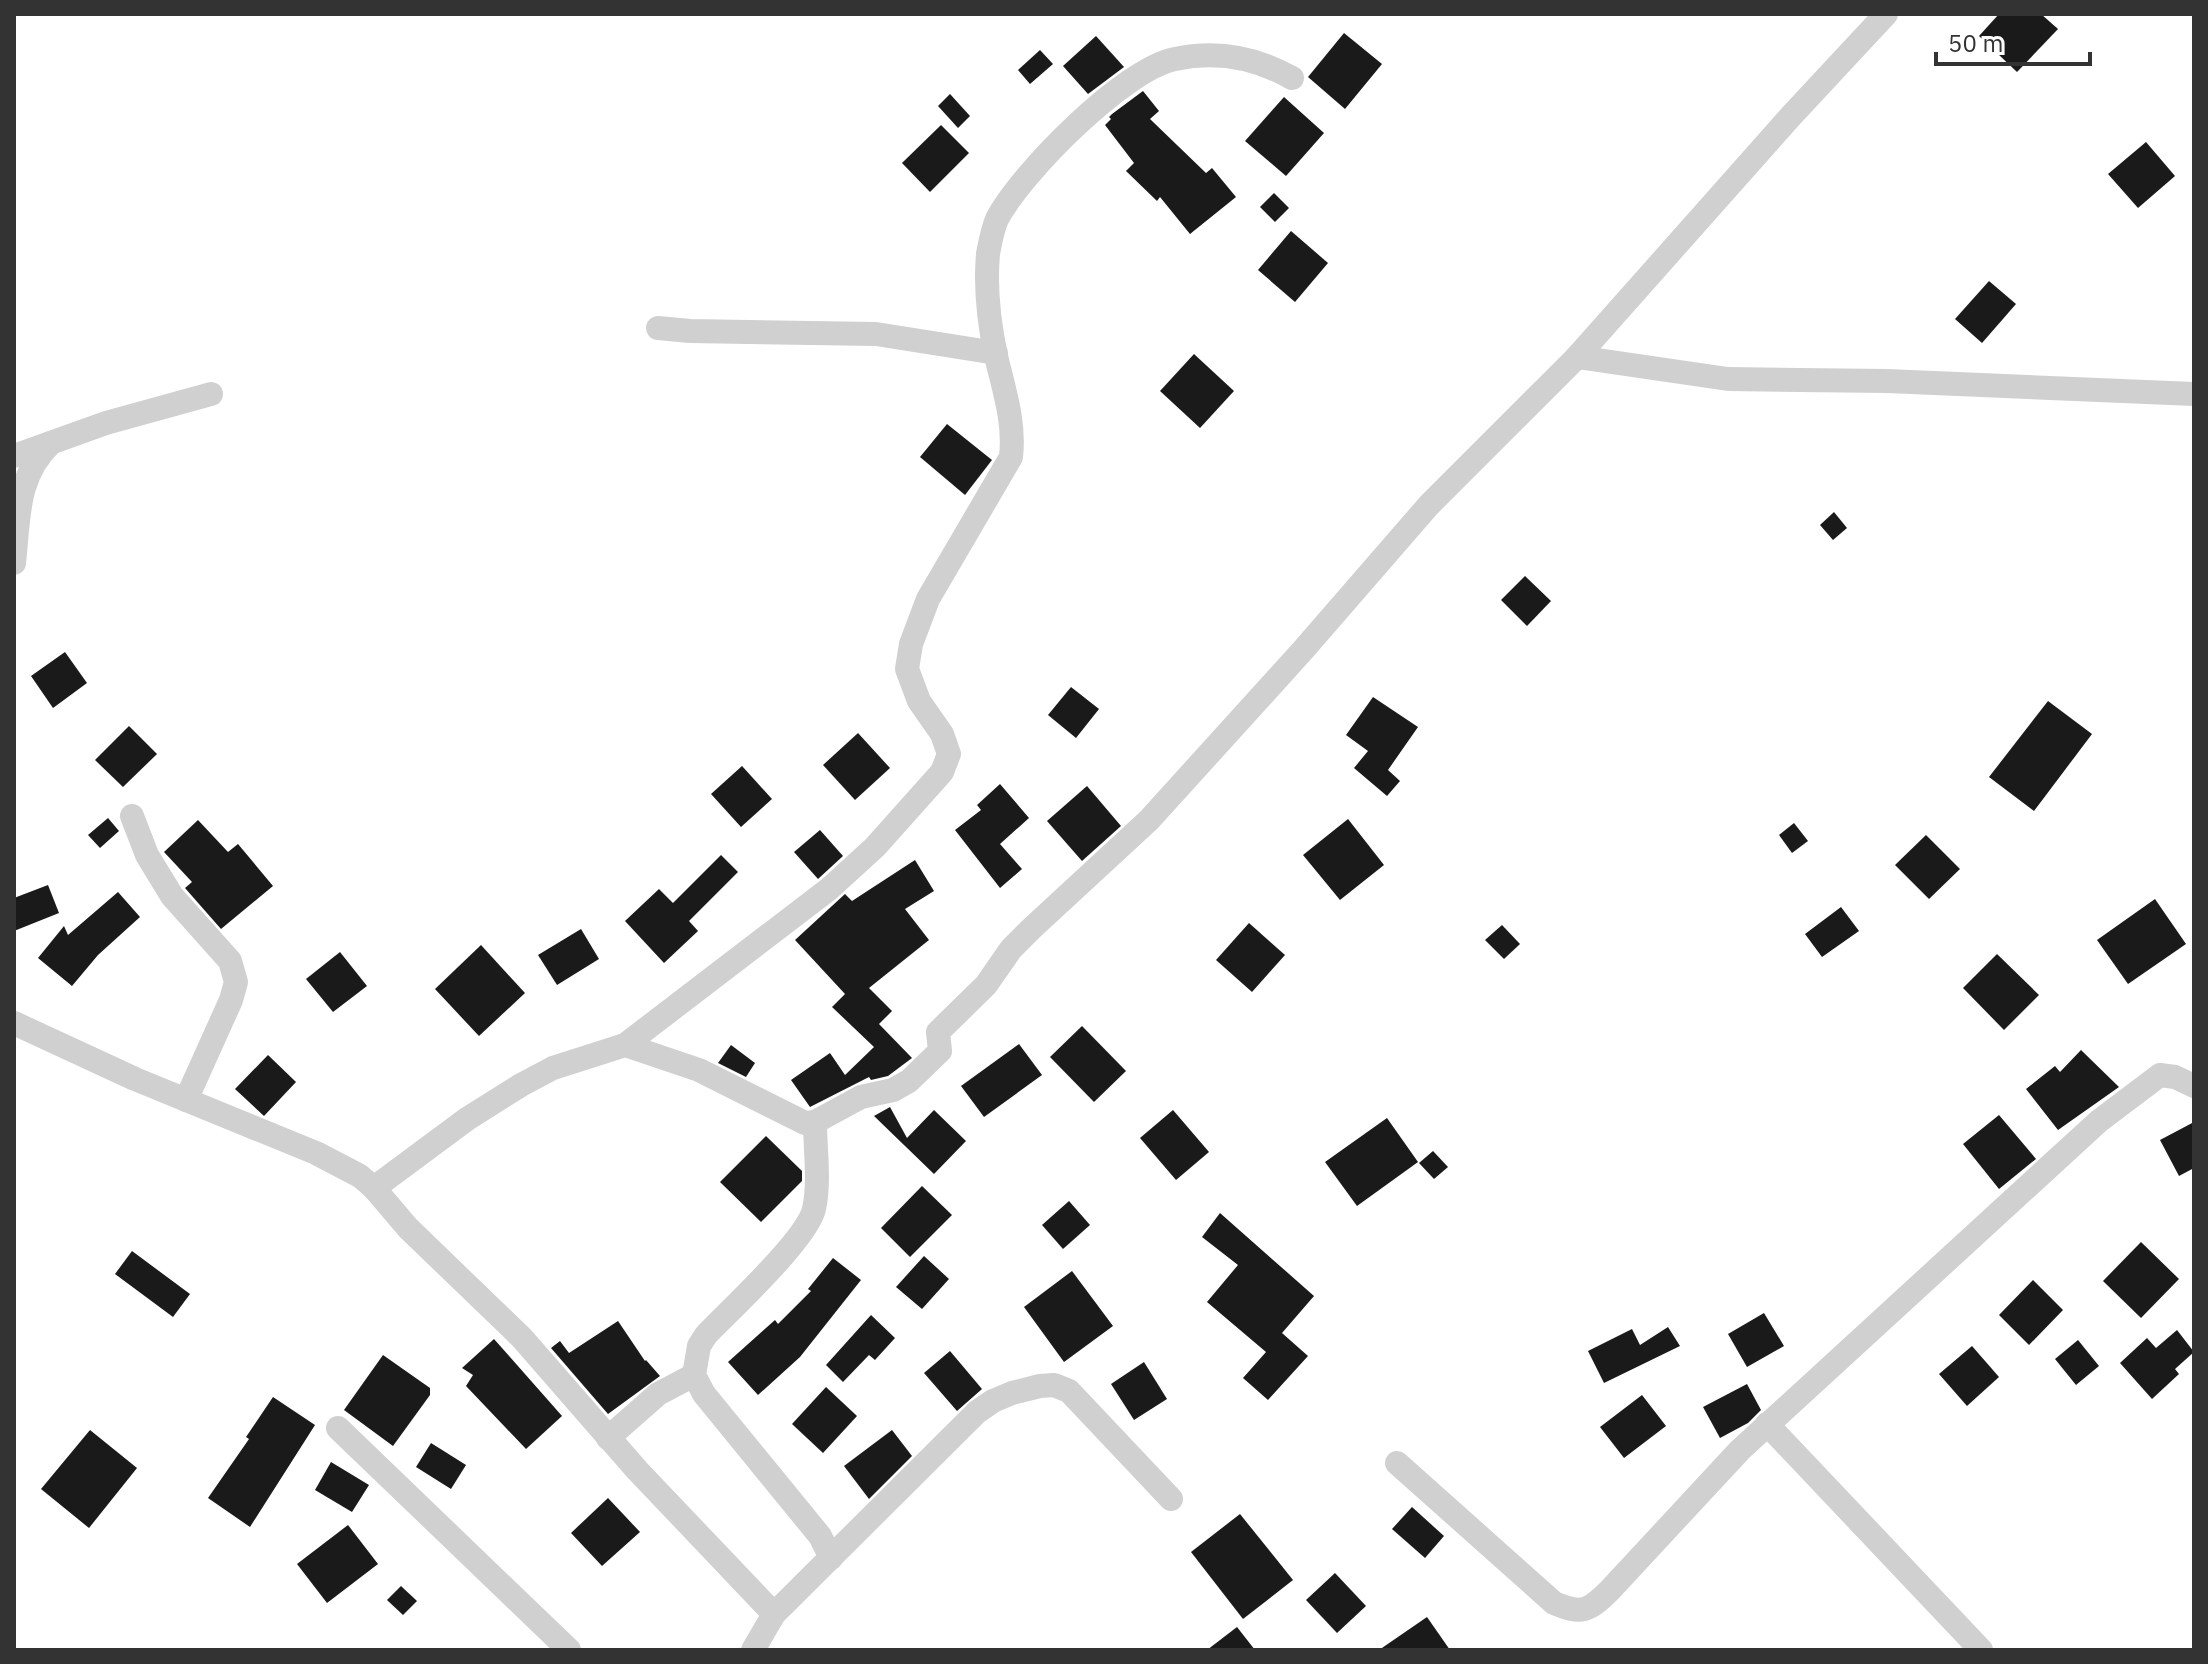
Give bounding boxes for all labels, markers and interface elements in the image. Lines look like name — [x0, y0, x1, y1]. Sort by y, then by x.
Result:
scale bar — [1936, 16, 2090, 66]
text: 50 m — [1948, 27, 2003, 59]

